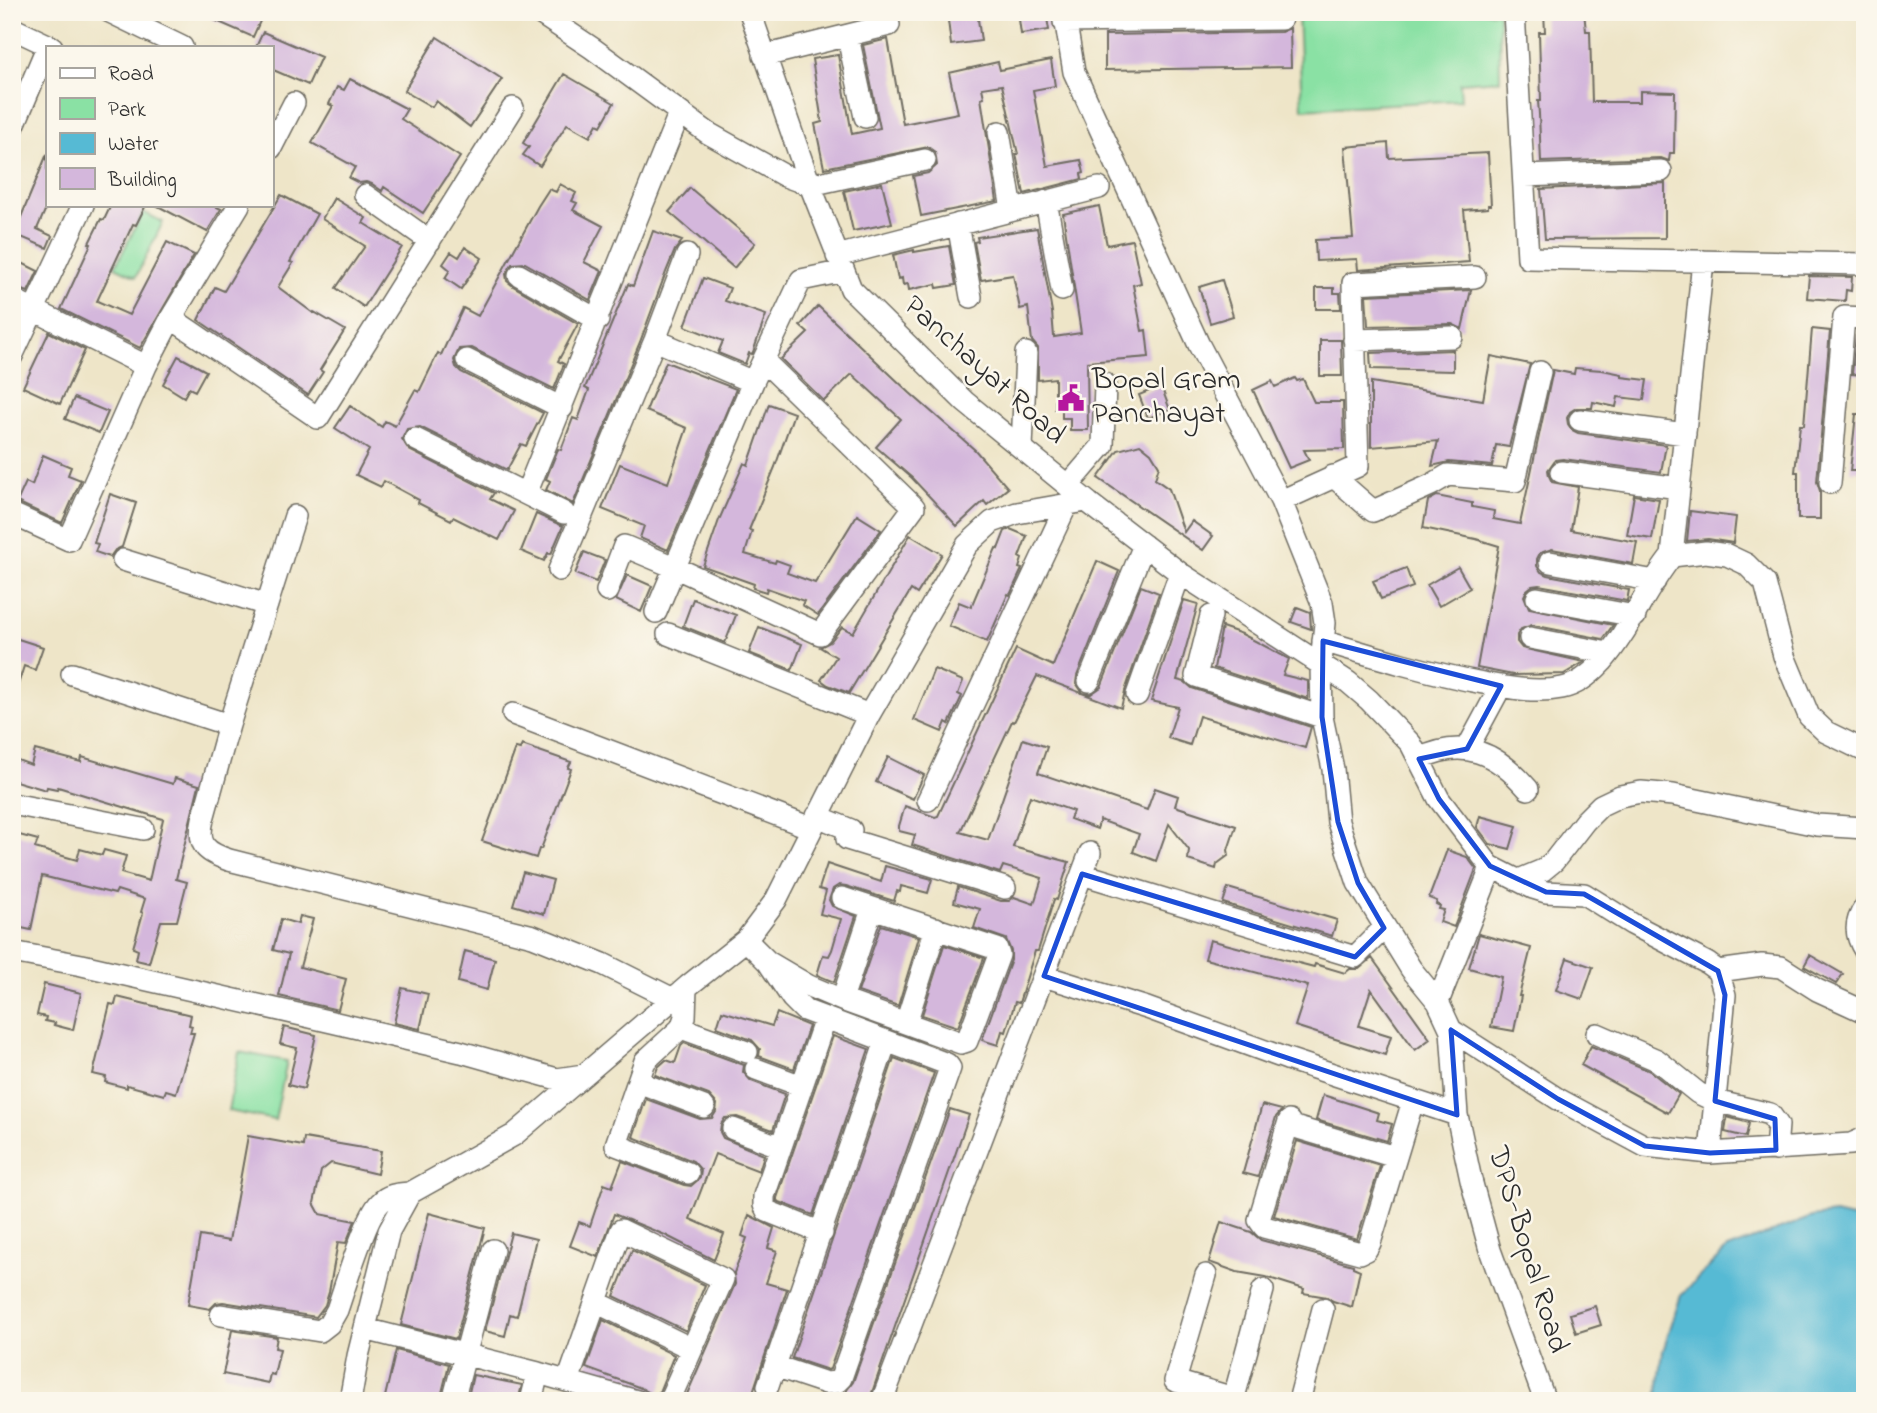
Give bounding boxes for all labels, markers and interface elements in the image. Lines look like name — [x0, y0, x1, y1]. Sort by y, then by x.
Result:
legend — [46, 46, 273, 206]
text: Road — [108, 60, 154, 90]
text: Park — [108, 96, 147, 126]
text: Water — [108, 130, 159, 160]
text: Building — [107, 166, 177, 198]
street label: Panchayat Road — [893, 286, 1075, 456]
place label: Bopal Gram Panchayat — [1091, 359, 1240, 437]
public building icon: Bopal Gram Panchayat — [1056, 383, 1086, 413]
street label: DPS-Bopal Road — [1474, 1140, 1579, 1359]

